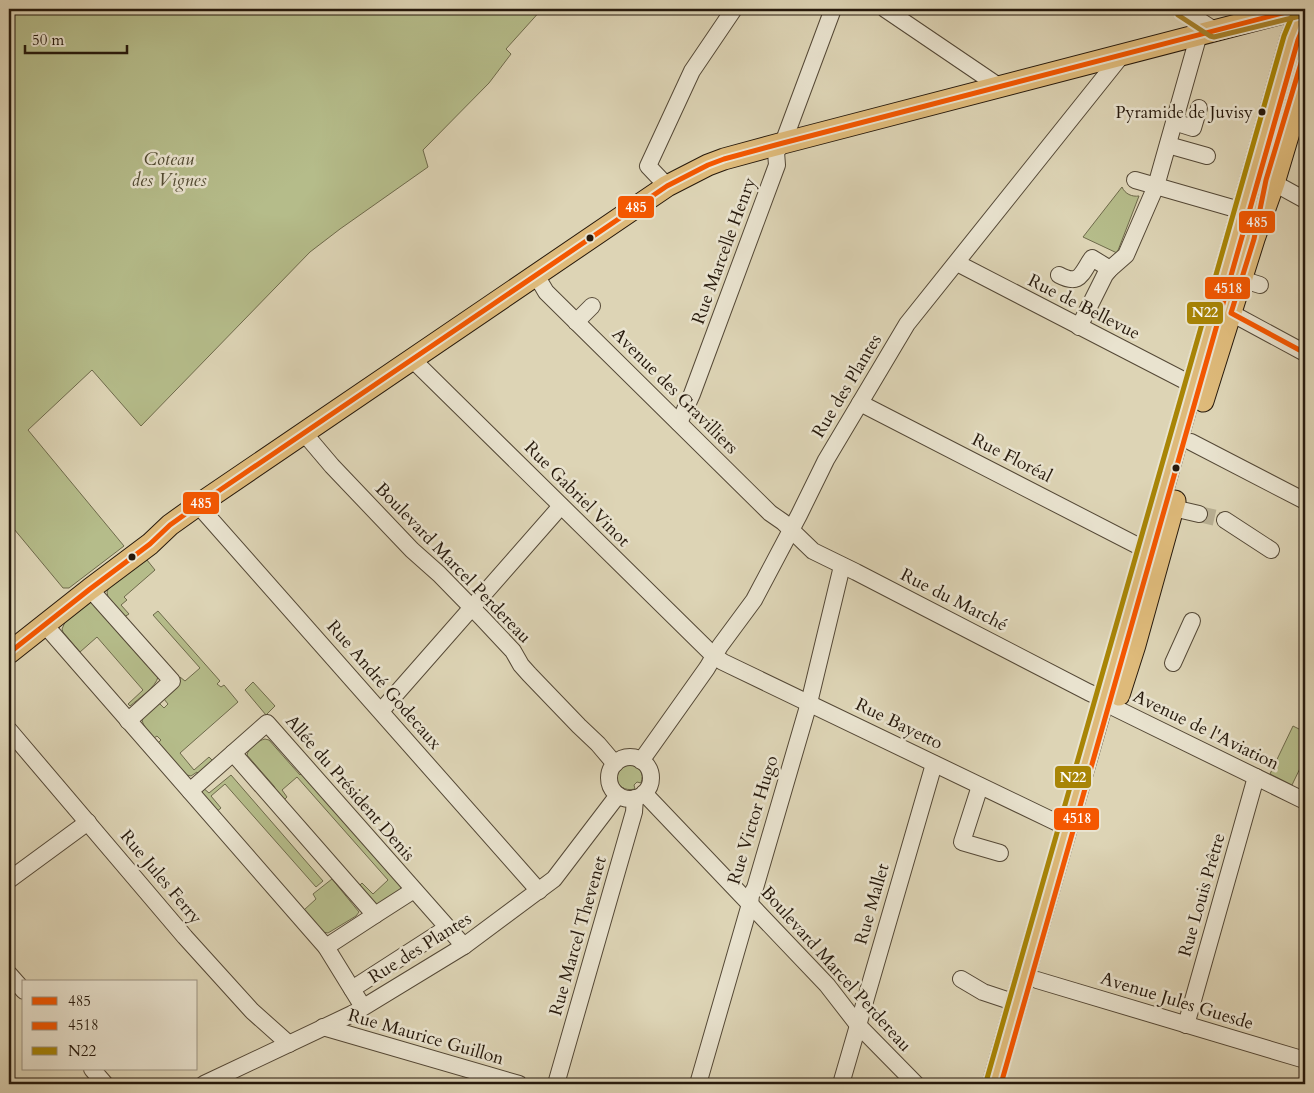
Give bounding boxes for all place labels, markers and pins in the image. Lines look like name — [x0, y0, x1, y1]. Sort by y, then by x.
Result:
place label: Pyramide de Juvisy — [1115, 101, 1253, 124]
marker: Pyramide de Juvisy — [1257, 107, 1267, 117]
unlabelled marker — [585, 233, 595, 243]
unlabelled marker — [1171, 463, 1181, 473]
unlabelled marker — [127, 552, 137, 562]

